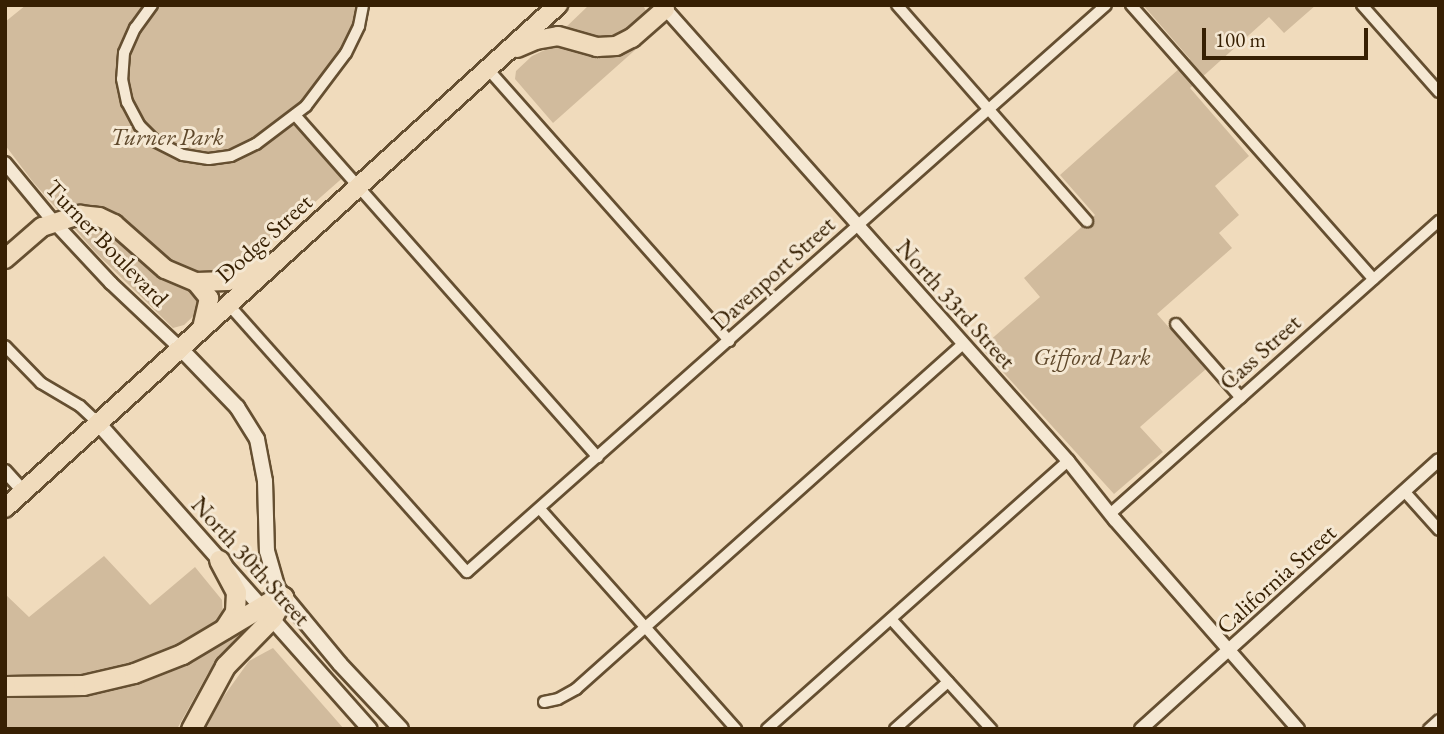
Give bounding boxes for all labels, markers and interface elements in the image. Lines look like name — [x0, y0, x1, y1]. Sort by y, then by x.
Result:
scale bar — [1206, 14, 1372, 58]
text: 100 m — [1215, 26, 1266, 53]
park label: Turner Park — [110, 123, 224, 151]
street label: Turner Boulevard — [39, 174, 175, 312]
street label: Dodge Street — [210, 187, 318, 289]
street label: Davenport Street — [705, 210, 841, 336]
street label: North 33rd Street — [890, 233, 1022, 375]
street label: Cass Street — [1213, 308, 1307, 396]
park label: Gifford Park — [1033, 343, 1151, 371]
street label: North 30th Street — [185, 490, 317, 632]
street label: California Street — [1210, 518, 1342, 640]

